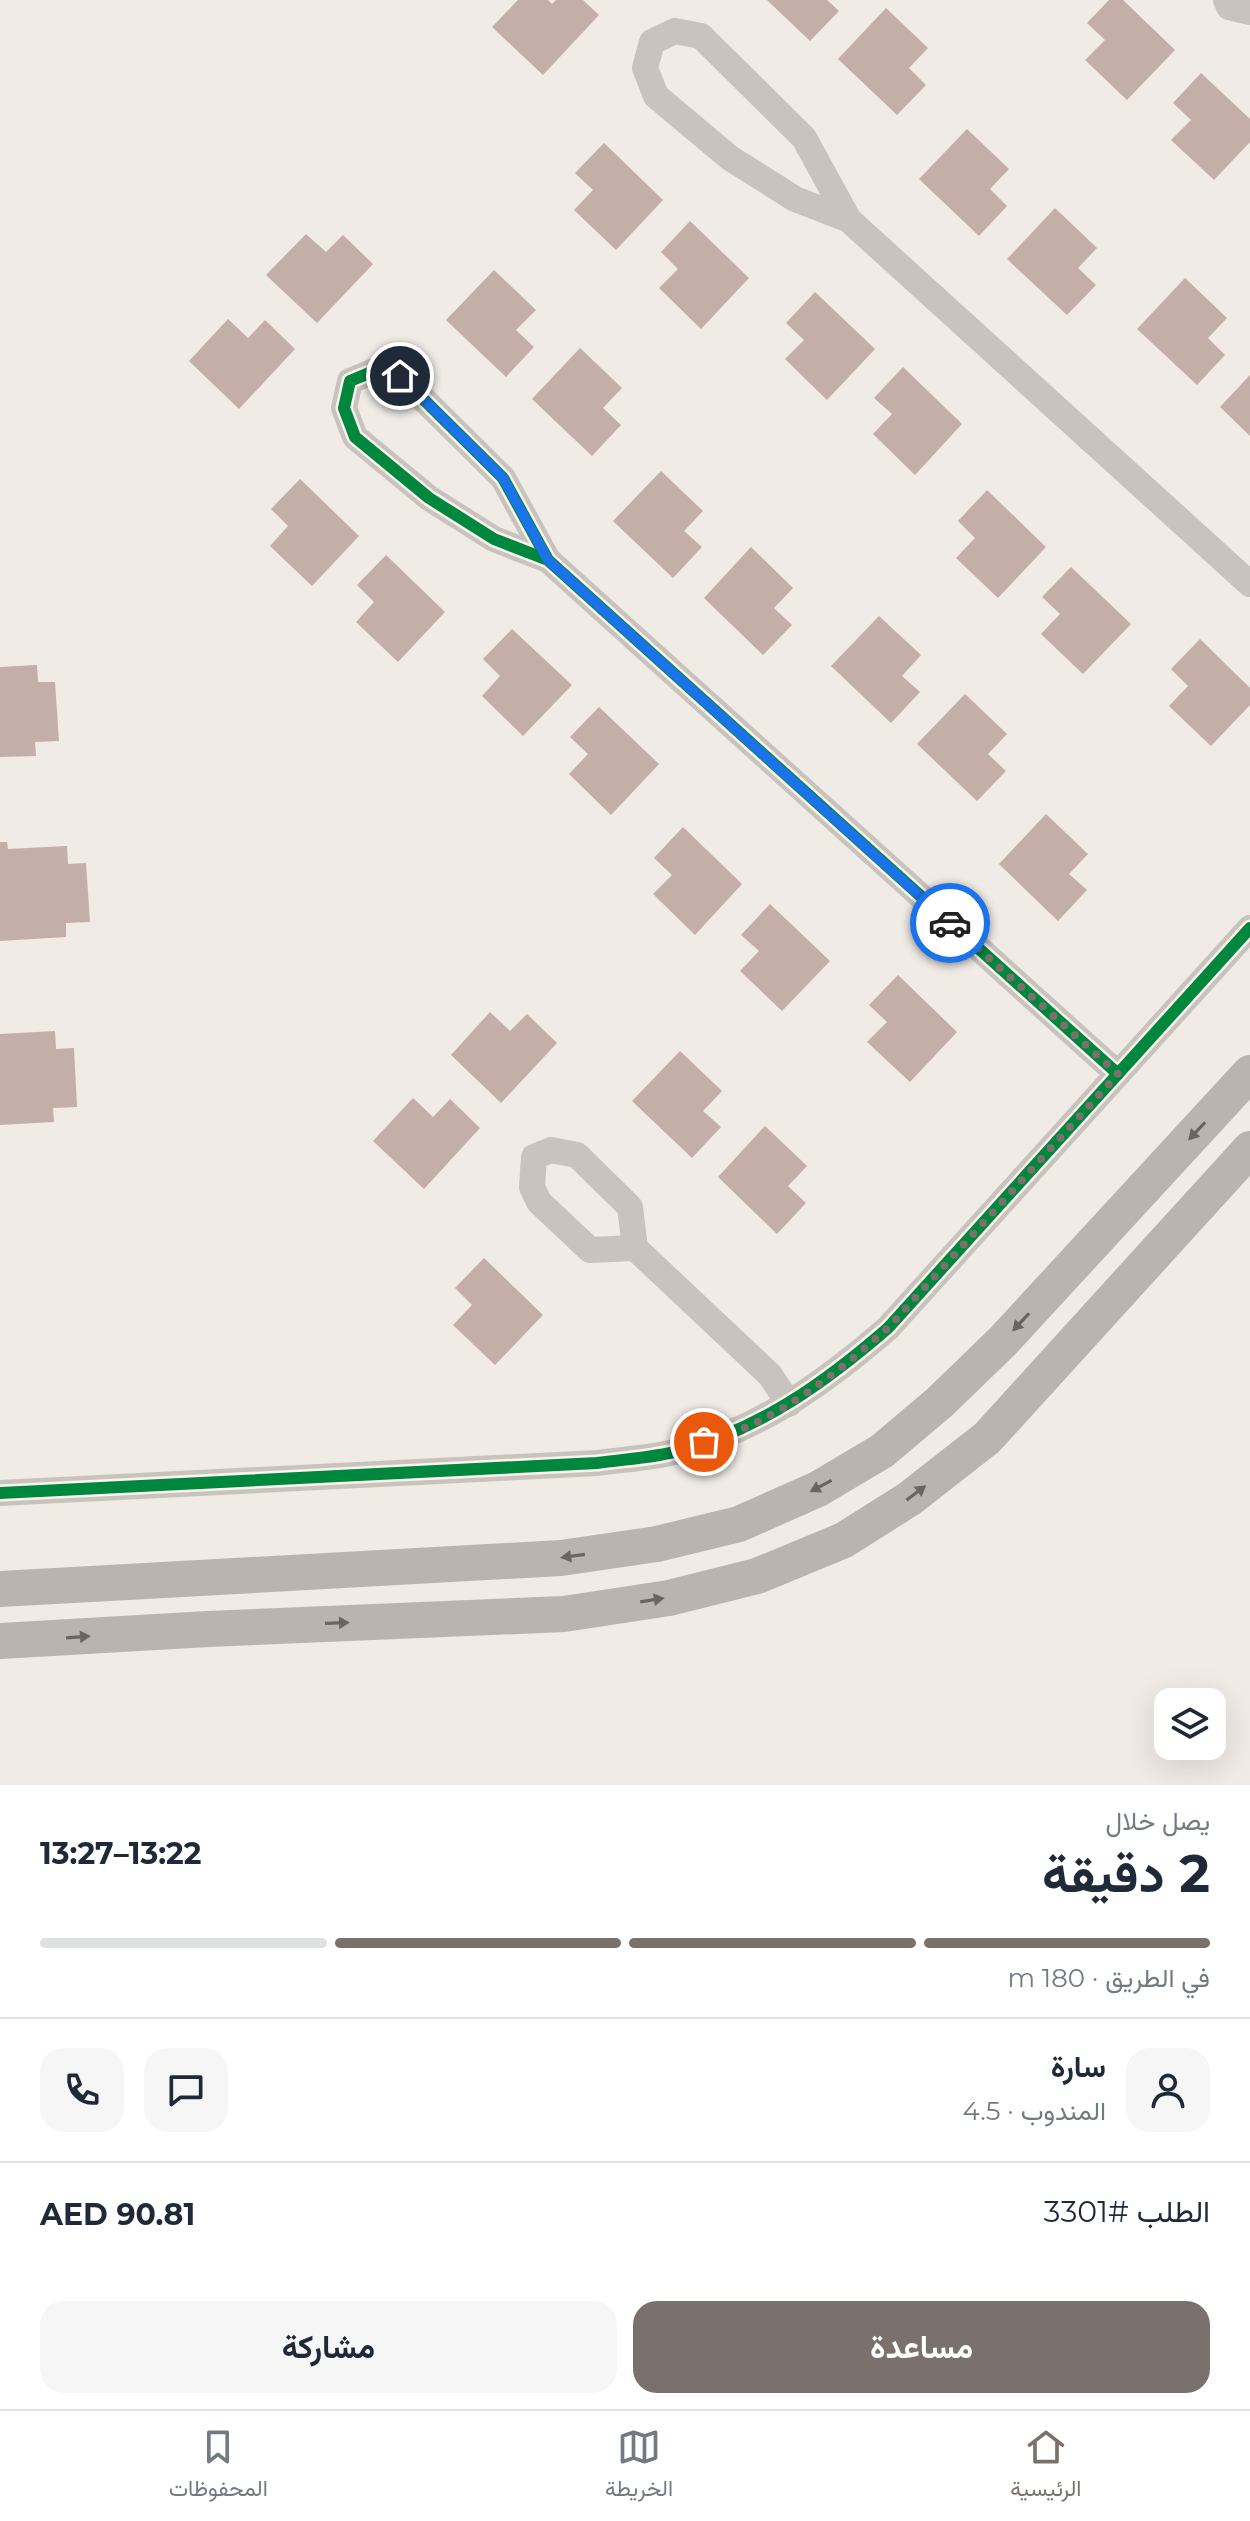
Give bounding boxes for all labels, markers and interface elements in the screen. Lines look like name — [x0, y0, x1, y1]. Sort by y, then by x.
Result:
pin — [366, 342, 434, 410]
icon: home — [378, 354, 422, 398]
courier — [910, 883, 990, 963]
icon: car — [928, 901, 972, 945]
one-way arrow — [1189, 1121, 1207, 1140]
one-way arrow — [1012, 1312, 1030, 1332]
pin — [670, 1408, 738, 1476]
icon: bag — [682, 1420, 726, 1464]
one-way arrow — [810, 1479, 833, 1493]
one-way arrow — [906, 1486, 927, 1502]
one-way arrow — [560, 1550, 585, 1563]
one-way arrow — [640, 1593, 665, 1606]
one-way arrow — [325, 1617, 351, 1630]
one-way arrow — [66, 1630, 91, 1643]
map controls — [1154, 1688, 1226, 1760]
button: layers — [1154, 1688, 1226, 1760]
text: يصل خلال — [1106, 1805, 1210, 1837]
text: 13:22–13:27 — [40, 1835, 201, 1872]
text: 2 دقيقة — [1042, 1842, 1210, 1905]
text: في الطريق · 180 m — [1007, 1962, 1210, 1994]
button: phone — [40, 2048, 124, 2132]
button: chat — [144, 2048, 228, 2132]
text: سارة — [1051, 2048, 1106, 2085]
button: person — [1126, 2048, 1210, 2132]
text: المندوب · 4.5 — [963, 2095, 1106, 2127]
text: الطلب #3301 — [1044, 2193, 1210, 2230]
text: AED 90.81 — [40, 2196, 195, 2233]
button: مشاركة — [40, 2301, 617, 2393]
button: مساعدة — [633, 2301, 1210, 2393]
tab: المحفوظات — [169, 2425, 268, 2508]
tab: الخريطة — [605, 2425, 673, 2508]
tab: الرئيسية — [1010, 2425, 1081, 2508]

